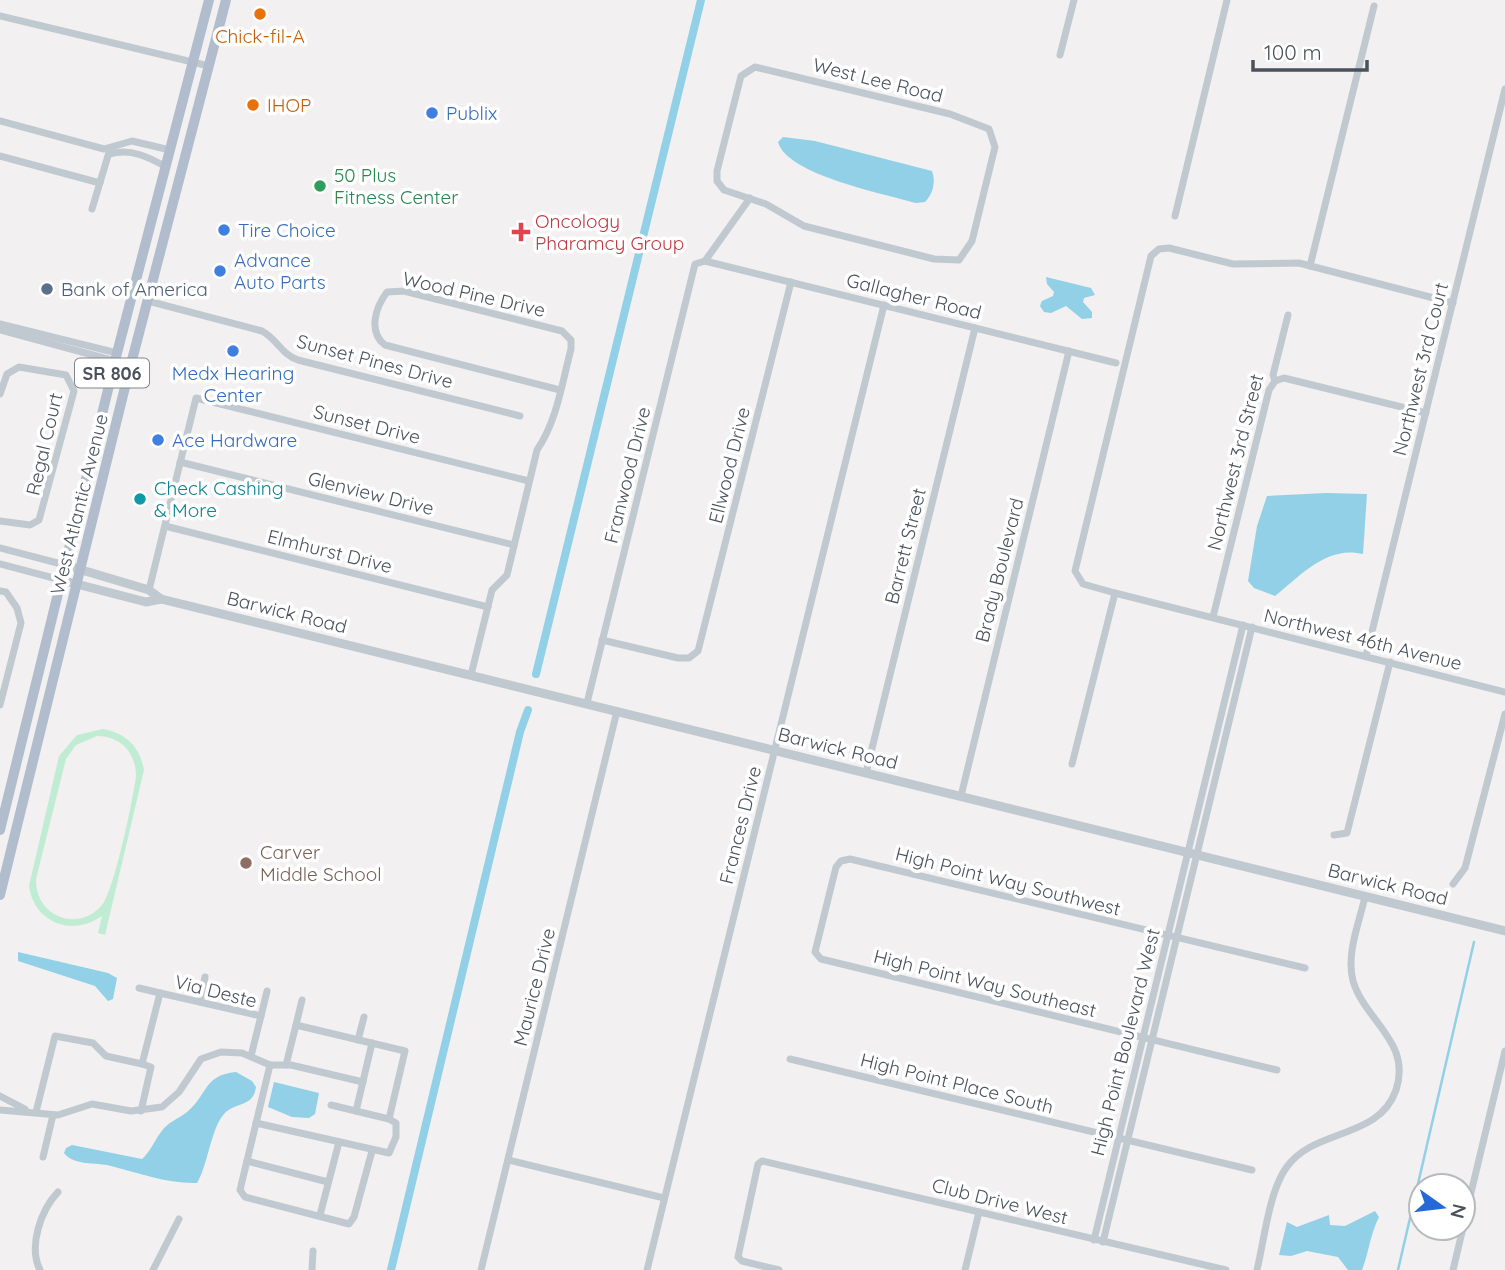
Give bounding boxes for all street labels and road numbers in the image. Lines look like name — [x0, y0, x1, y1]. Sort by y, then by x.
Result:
street label: West Lee Road — [810, 52, 946, 108]
street label: Wood Pine Drive — [400, 266, 548, 322]
street label: Gallagher Road — [844, 268, 984, 324]
street label: Northwest 3rd Court — [1387, 280, 1453, 458]
street label: Sunset Pines Drive — [294, 329, 456, 393]
road number: SR 806 — [75, 358, 149, 388]
street label: Northwest 3rd Street — [1201, 371, 1269, 553]
street label: Regal Court — [21, 390, 67, 498]
street label: Sunset Drive — [311, 399, 423, 449]
street label: Franwood Drive — [598, 404, 656, 546]
street label: Ellwood Drive — [703, 404, 755, 526]
street label: West Atlantic Avenue — [45, 411, 113, 597]
street label: Glenview Drive — [305, 466, 437, 520]
street label: Barrett Street — [879, 485, 931, 607]
street label: Brady Boulevard — [969, 495, 1029, 645]
street label: Elmhurst Drive — [265, 524, 395, 578]
street label: Barwick Road — [224, 585, 350, 639]
street label: Northwest 46th Avenue — [1262, 603, 1464, 675]
street label: Barwick Road — [775, 721, 901, 775]
street label: Frances Drive — [714, 764, 766, 886]
street label: High Point Way Southwest — [893, 841, 1123, 921]
street label: Barwick Road — [1325, 857, 1451, 911]
street label: Maurice Drive — [508, 926, 560, 1048]
street label: High Point Boulevard West — [1085, 926, 1165, 1158]
street label: High Point Way Southeast — [871, 944, 1099, 1022]
street label: Via Deste — [172, 969, 260, 1013]
street label: High Point Place South — [858, 1047, 1056, 1119]
street label: Club Drive West — [930, 1173, 1070, 1229]

